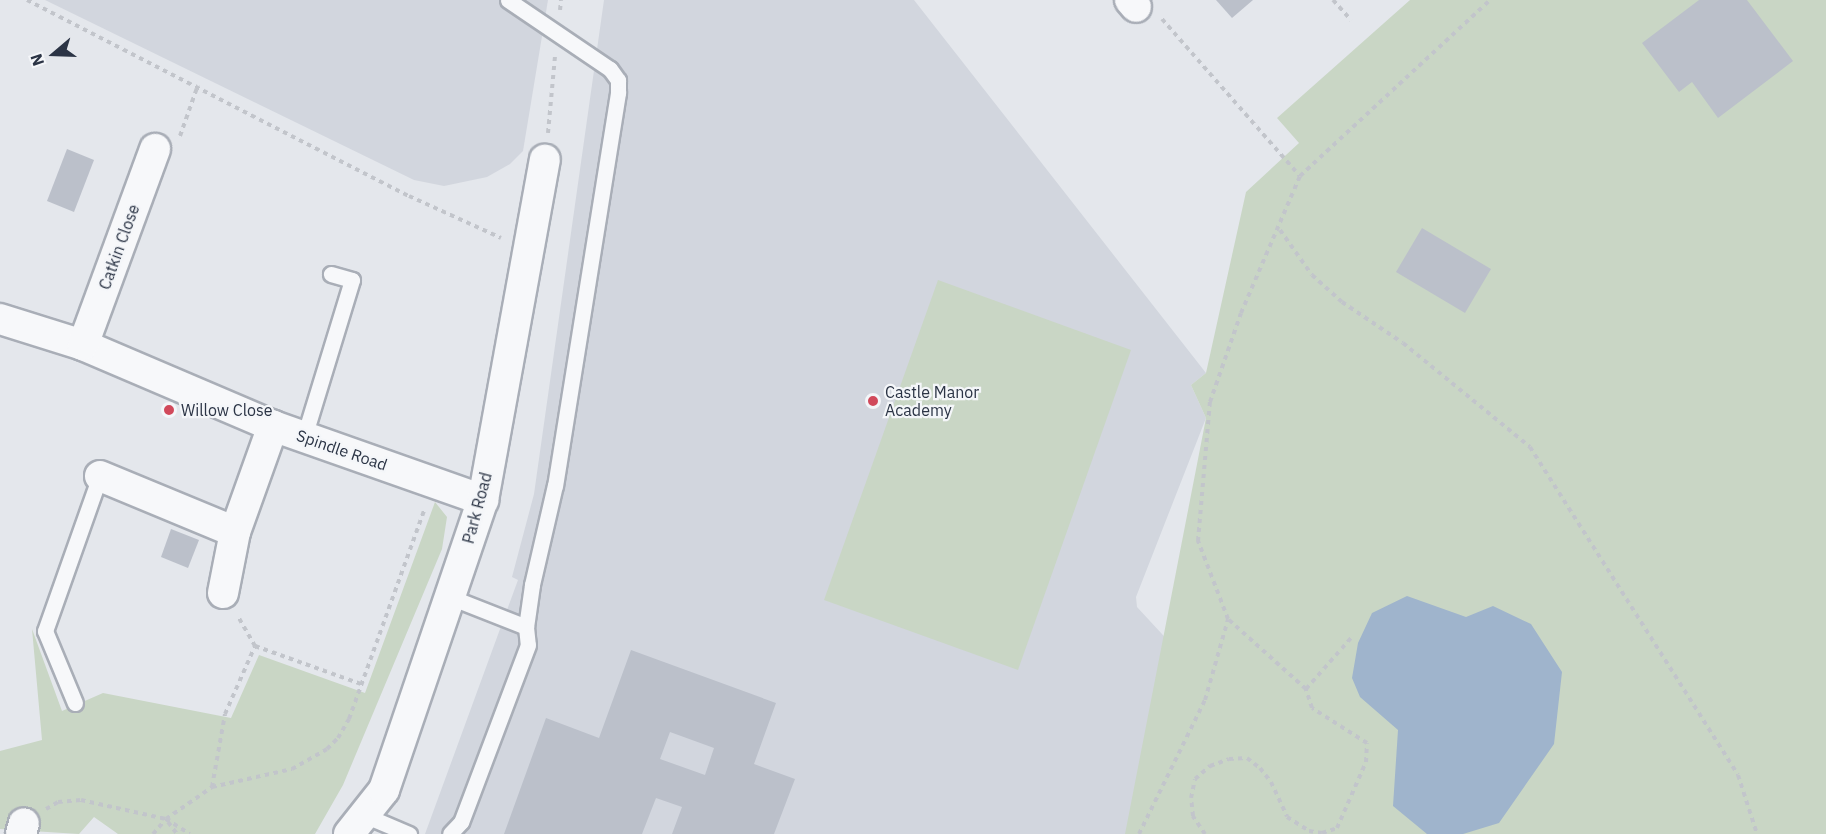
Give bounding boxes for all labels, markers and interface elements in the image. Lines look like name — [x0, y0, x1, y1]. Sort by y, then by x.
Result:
north arrow — [24, 24, 84, 84]
text: N — [26, 51, 48, 69]
street label: Catkin Close — [95, 202, 143, 292]
place label: Castle Manor Academy — [885, 382, 979, 420]
marker: Castle Manor Academy — [866, 394, 880, 408]
place label: Willow Close — [181, 400, 273, 420]
marker: Willow Close — [162, 403, 176, 417]
street label: Spindle Road — [294, 426, 390, 474]
street label: Park Road — [458, 470, 496, 546]

